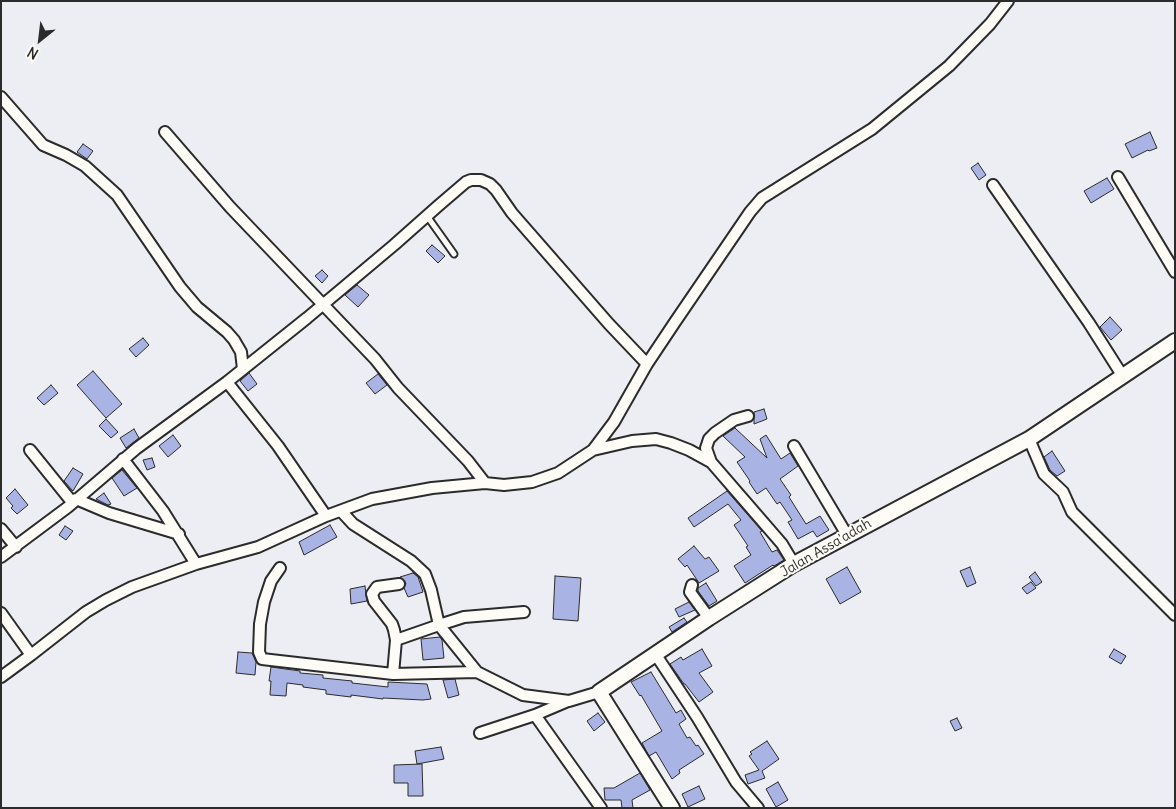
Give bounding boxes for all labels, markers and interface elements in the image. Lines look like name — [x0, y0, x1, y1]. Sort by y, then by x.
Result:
north arrow — [15, 15, 65, 65]
text: N — [24, 43, 41, 63]
street label: Jalan Assa'adah — [778, 515, 874, 581]

